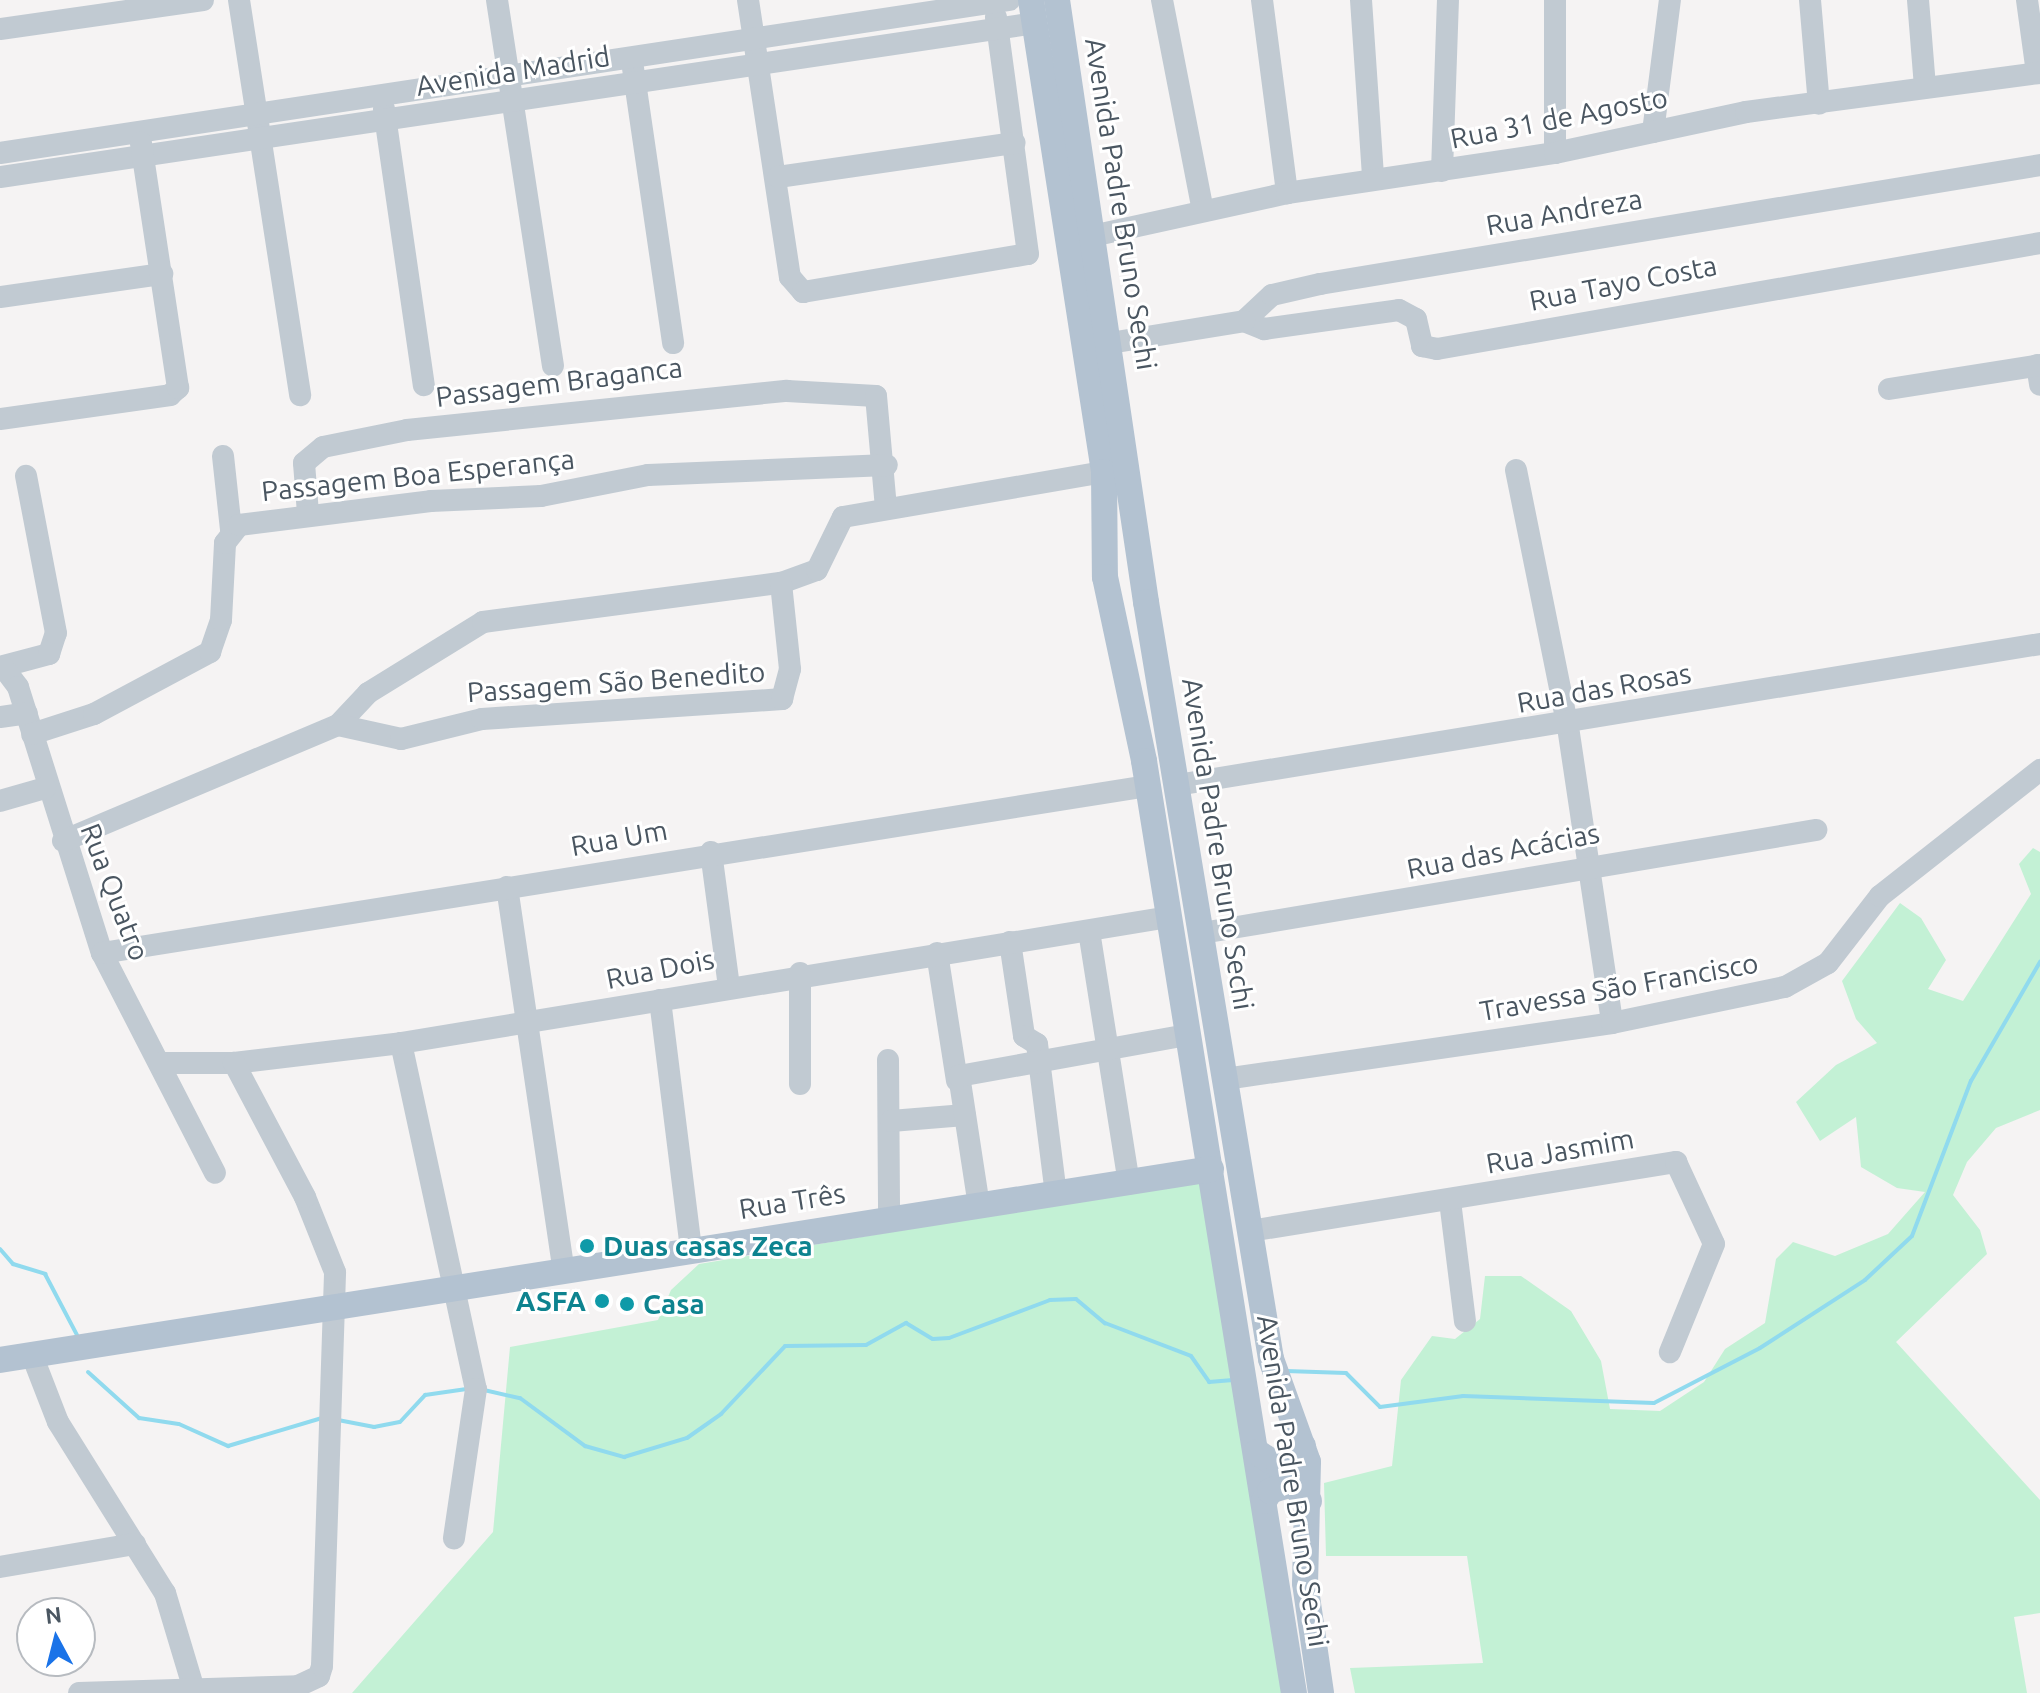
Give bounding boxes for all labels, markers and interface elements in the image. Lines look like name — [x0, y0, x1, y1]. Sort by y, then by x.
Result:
street label: Avenida Padre Bruno Sechi — [1078, 36, 1164, 372]
street label: Avenida Madrid — [414, 39, 612, 103]
street label: Rua 31 de Agosto — [1448, 80, 1670, 156]
street label: Rua Andreza — [1483, 182, 1645, 242]
street label: Rua Tayo Costa — [1526, 248, 1720, 318]
street label: Passagem Braganca — [434, 350, 684, 414]
street label: Passagem Boa Esperança — [260, 442, 576, 508]
street label: Passagem São Benedito — [466, 655, 766, 709]
street label: Rua das Rosas — [1514, 656, 1694, 720]
street label: Avenida Padre Bruno Sechi — [1175, 676, 1261, 1012]
street label: Rua Um — [568, 813, 670, 863]
street label: Rua das Acácias — [1404, 816, 1602, 886]
street label: Rua Quatro — [73, 819, 157, 965]
street label: Rua Dois — [603, 942, 717, 996]
street label: Travessa São Francisco — [1477, 946, 1761, 1028]
street label: Rua Jasmim — [1483, 1121, 1637, 1181]
street label: Rua Três — [737, 1176, 847, 1226]
place label: Duas casas Zeca — [603, 1229, 813, 1263]
marker: Duas casas Zeca — [578, 1237, 596, 1255]
place label: ASFA — [516, 1284, 586, 1318]
place label: Casa — [643, 1287, 705, 1321]
marker: ASFA — [593, 1292, 611, 1310]
marker: Casa — [618, 1295, 636, 1313]
street label: Avenida Padre Bruno Sechi — [1250, 1313, 1336, 1649]
north arrow — [16, 1597, 96, 1677]
text: N — [44, 1601, 63, 1628]

